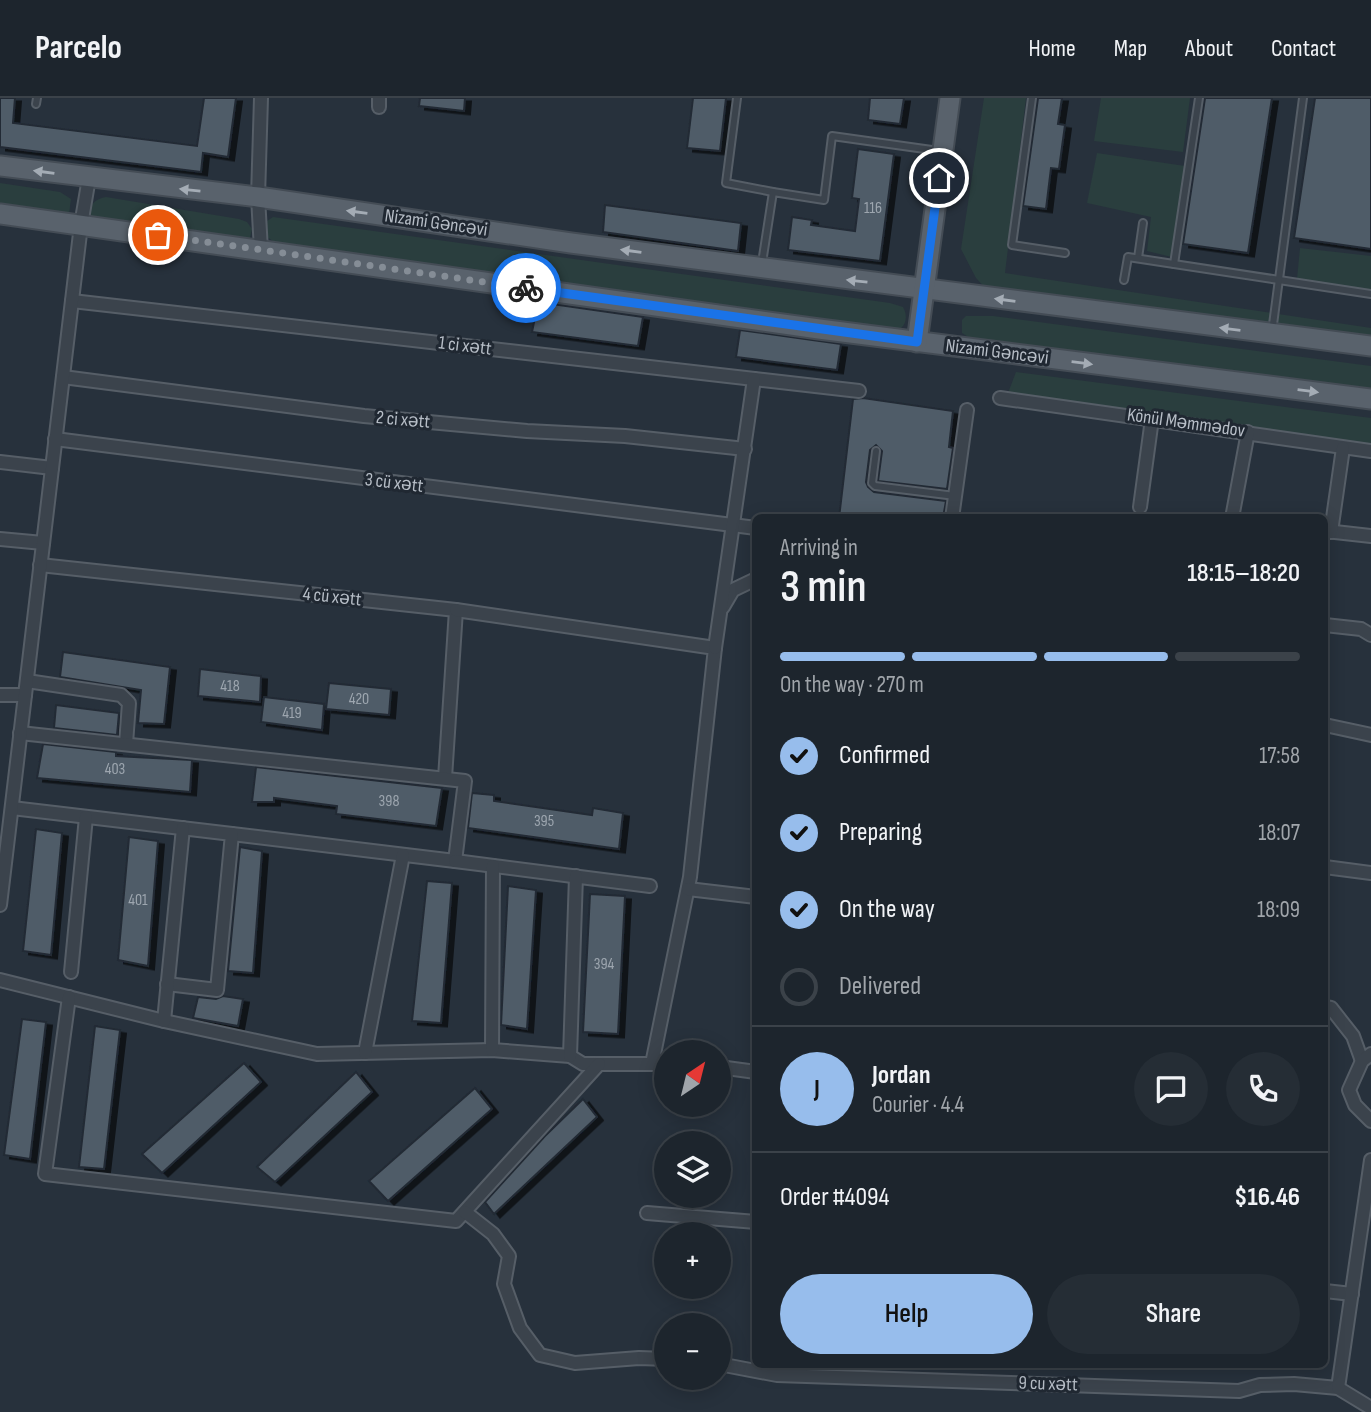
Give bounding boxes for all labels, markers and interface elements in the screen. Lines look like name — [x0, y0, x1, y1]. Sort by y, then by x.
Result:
text: Parcelo — [35, 28, 122, 68]
text: Home — [1028, 34, 1076, 63]
text: Map — [1114, 34, 1147, 63]
text: About — [1185, 34, 1233, 63]
text: Contact — [1271, 34, 1336, 63]
pin — [909, 148, 969, 208]
icon: home — [920, 159, 958, 197]
one-way arrow — [33, 167, 55, 178]
one-way arrow — [179, 184, 201, 195]
house number: 116 — [864, 199, 882, 218]
street label: Nizami Gəncəvi — [383, 204, 489, 242]
pin — [128, 205, 188, 265]
one-way arrow — [346, 206, 368, 217]
icon: bag — [139, 216, 177, 254]
one-way arrow — [620, 246, 642, 257]
courier — [491, 253, 561, 323]
icon: bike — [507, 269, 545, 307]
one-way arrow — [846, 275, 868, 286]
one-way arrow — [994, 294, 1016, 305]
one-way arrow — [1219, 323, 1241, 334]
street label: 1 ci xətt — [437, 331, 493, 361]
street label: Nizami Gəncəvi — [944, 334, 1050, 370]
one-way arrow — [1071, 357, 1093, 368]
one-way arrow — [1297, 386, 1319, 397]
street label: Könül Məmmədov — [1126, 403, 1246, 443]
street label: 2 ci xətt — [375, 406, 431, 434]
street label: 3 cü xətt — [363, 468, 425, 498]
text: Arriving in — [780, 534, 858, 562]
text: 18:15–18:20 — [1187, 558, 1300, 589]
text: 3 min — [780, 560, 867, 615]
street label: 4 cü xətt — [302, 582, 363, 612]
text: On the way · 270 m — [780, 671, 924, 699]
house number: 418 — [220, 677, 240, 696]
house number: 420 — [349, 690, 369, 709]
house number: 419 — [282, 704, 302, 723]
icon: check — [780, 737, 818, 775]
text: Confirmed — [839, 740, 930, 771]
text: 17:58 — [1259, 742, 1300, 770]
house number: 403 — [105, 760, 125, 779]
house number: 398 — [379, 792, 399, 811]
house number: 395 — [534, 812, 554, 831]
icon: check — [780, 814, 818, 852]
text: Preparing — [839, 817, 922, 848]
text: 18:07 — [1258, 819, 1300, 847]
house number: 401 — [128, 891, 148, 910]
icon: check — [780, 891, 818, 929]
text: On the way — [839, 894, 935, 925]
text: 18:09 — [1257, 896, 1300, 924]
house number: 394 — [594, 955, 615, 974]
text: Delivered — [839, 971, 921, 1002]
north arrow — [654, 1040, 732, 1116]
map controls — [654, 1040, 731, 1390]
button: chat — [1134, 1052, 1208, 1126]
button: phone — [1226, 1052, 1300, 1126]
text: Jordan — [872, 1060, 930, 1091]
text: J — [814, 1074, 820, 1105]
text: Courier · 4.4 — [872, 1091, 964, 1119]
button: layers — [654, 1131, 731, 1208]
text: Order #4094 — [780, 1182, 889, 1213]
text: $16.46 — [1234, 1182, 1300, 1213]
button: + — [654, 1222, 731, 1299]
button: Help — [780, 1274, 1033, 1354]
button: Share — [1047, 1274, 1300, 1354]
button: − — [654, 1313, 731, 1390]
street label: 9 cu xətt — [1018, 1371, 1078, 1397]

